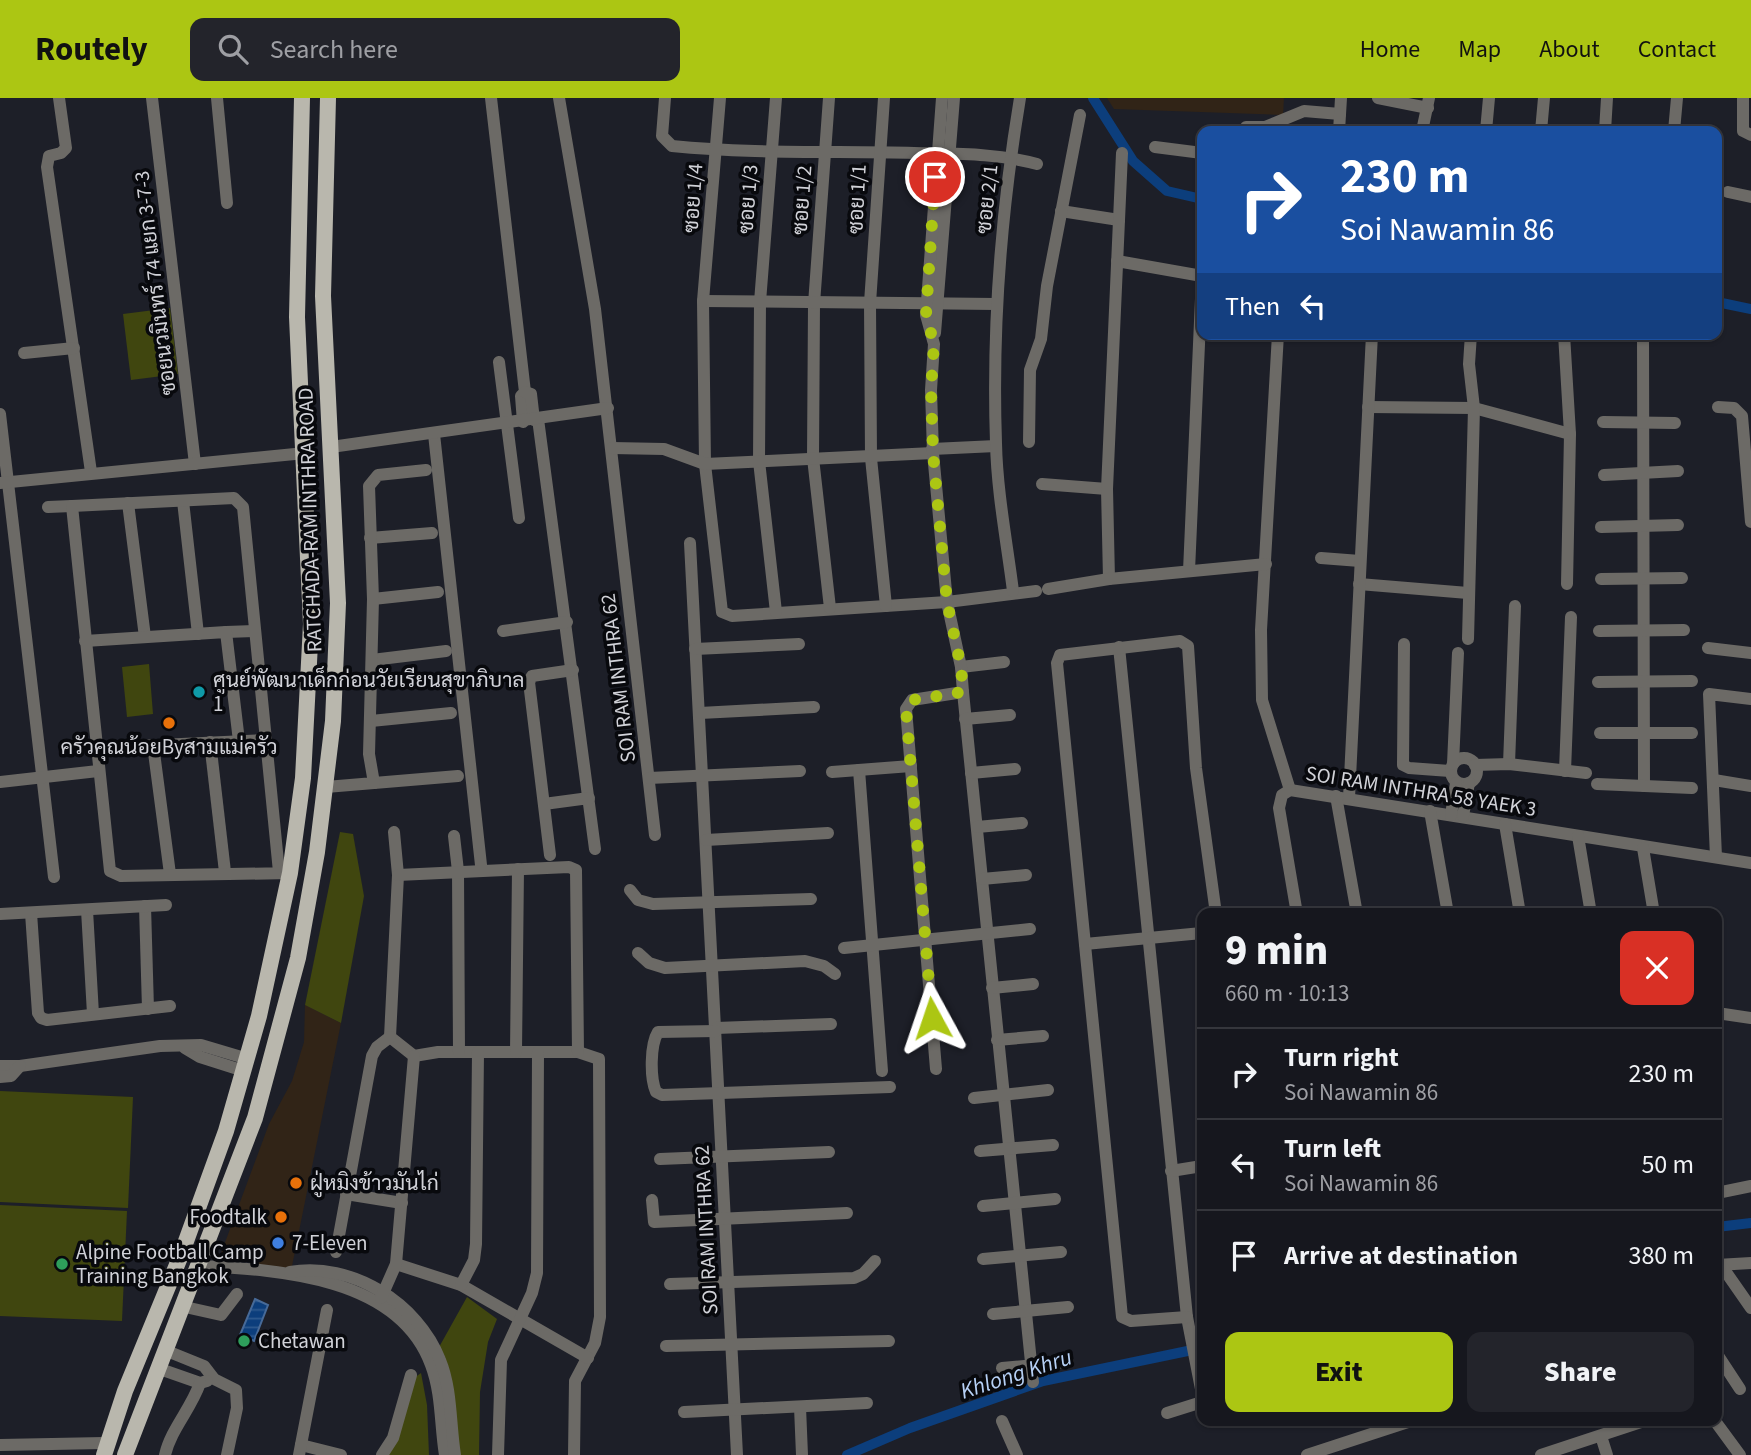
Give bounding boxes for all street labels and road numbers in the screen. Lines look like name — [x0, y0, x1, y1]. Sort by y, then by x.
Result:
street label: ซอย 1/4 — [676, 162, 710, 234]
street label: ซอย 1/3 — [731, 163, 765, 235]
street label: ซอย 1/1 — [840, 163, 874, 235]
street label: ซอย 2/1 — [968, 163, 1006, 235]
street label: ซอย 1/2 — [785, 164, 819, 236]
street label: ซอยนวมินทร์ 74 แยก 3-7-3 — [126, 169, 184, 397]
street label: RATCHADA-RAM INTHRA ROAD — [290, 387, 330, 653]
street label: SOI RAM INTHRA 62 — [593, 592, 643, 764]
street label: SOI RAM INTHRA 58 YAEK 3 — [1303, 758, 1539, 824]
street label: SOI RAM INTHRA 62 — [687, 1144, 725, 1316]

